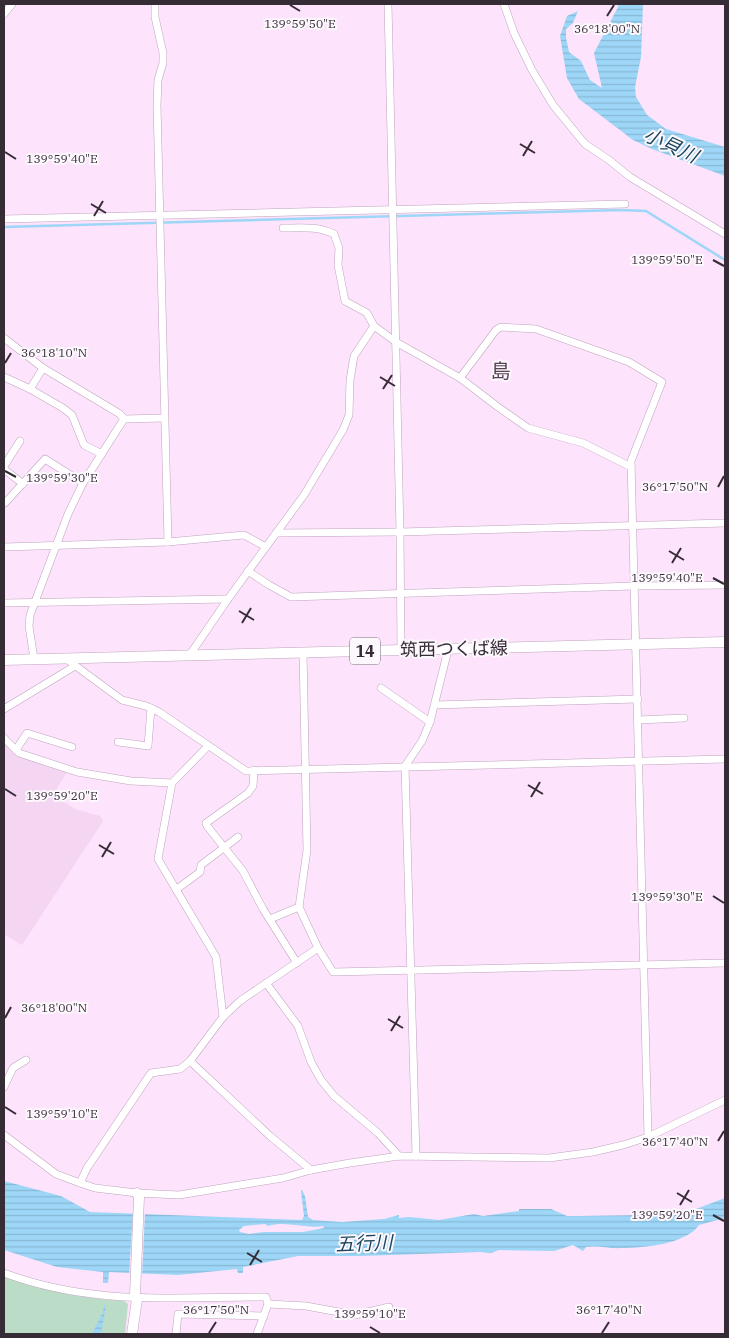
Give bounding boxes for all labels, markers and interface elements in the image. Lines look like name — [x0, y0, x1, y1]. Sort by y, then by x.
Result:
text: 139°59'50"E — [264, 16, 336, 31]
text: 36°18'00"N — [574, 21, 640, 36]
water label: 小貝川 — [640, 122, 704, 169]
text: 139°59'40"E — [26, 151, 98, 166]
text: 139°59'50"E — [631, 252, 703, 267]
text: 36°18'10"N — [21, 345, 87, 360]
district label: 島 — [491, 357, 511, 384]
text: 139°59'30"E — [26, 470, 98, 485]
text: 36°17'50"N — [642, 479, 708, 494]
text: 139°59'40"E — [631, 570, 703, 585]
street label: 筑西つくば線 — [400, 636, 508, 661]
road number: 14 — [350, 637, 380, 664]
text: 139°59'20"E — [26, 788, 98, 803]
text: 139°59'30"E — [631, 889, 703, 904]
text: 36°18'00"N — [21, 1000, 87, 1015]
text: 139°59'10"E — [26, 1106, 98, 1121]
text: 36°17'40"N — [642, 1134, 708, 1149]
text: 139°59'20"E — [631, 1207, 703, 1222]
water label: 五行川 — [335, 1230, 395, 1256]
text: 36°17'50"N — [183, 1302, 249, 1317]
text: 36°17'40"N — [576, 1302, 642, 1317]
text: 139°59'10"E — [334, 1306, 406, 1321]

